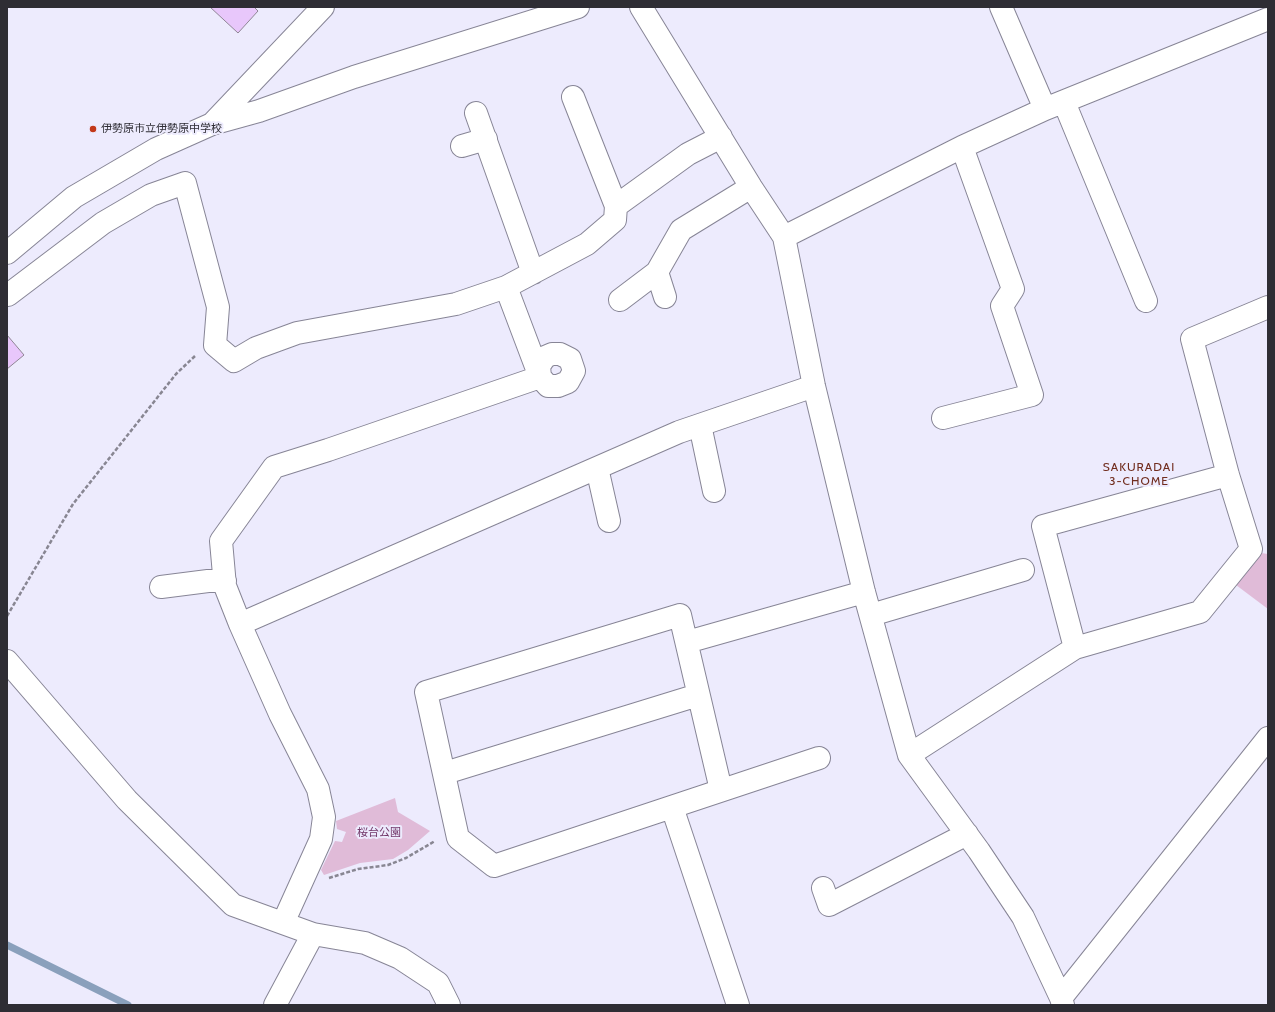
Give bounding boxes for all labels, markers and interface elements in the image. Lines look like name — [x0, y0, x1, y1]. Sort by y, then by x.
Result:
place label: 伊勢原市立伊勢原中学校 — [101, 122, 222, 136]
marker: 伊勢原市立伊勢原中学校 — [88, 124, 98, 134]
district label: SAKURADAI 3-CHOME — [1103, 460, 1175, 488]
park label: 桜台公園 — [357, 826, 401, 840]

